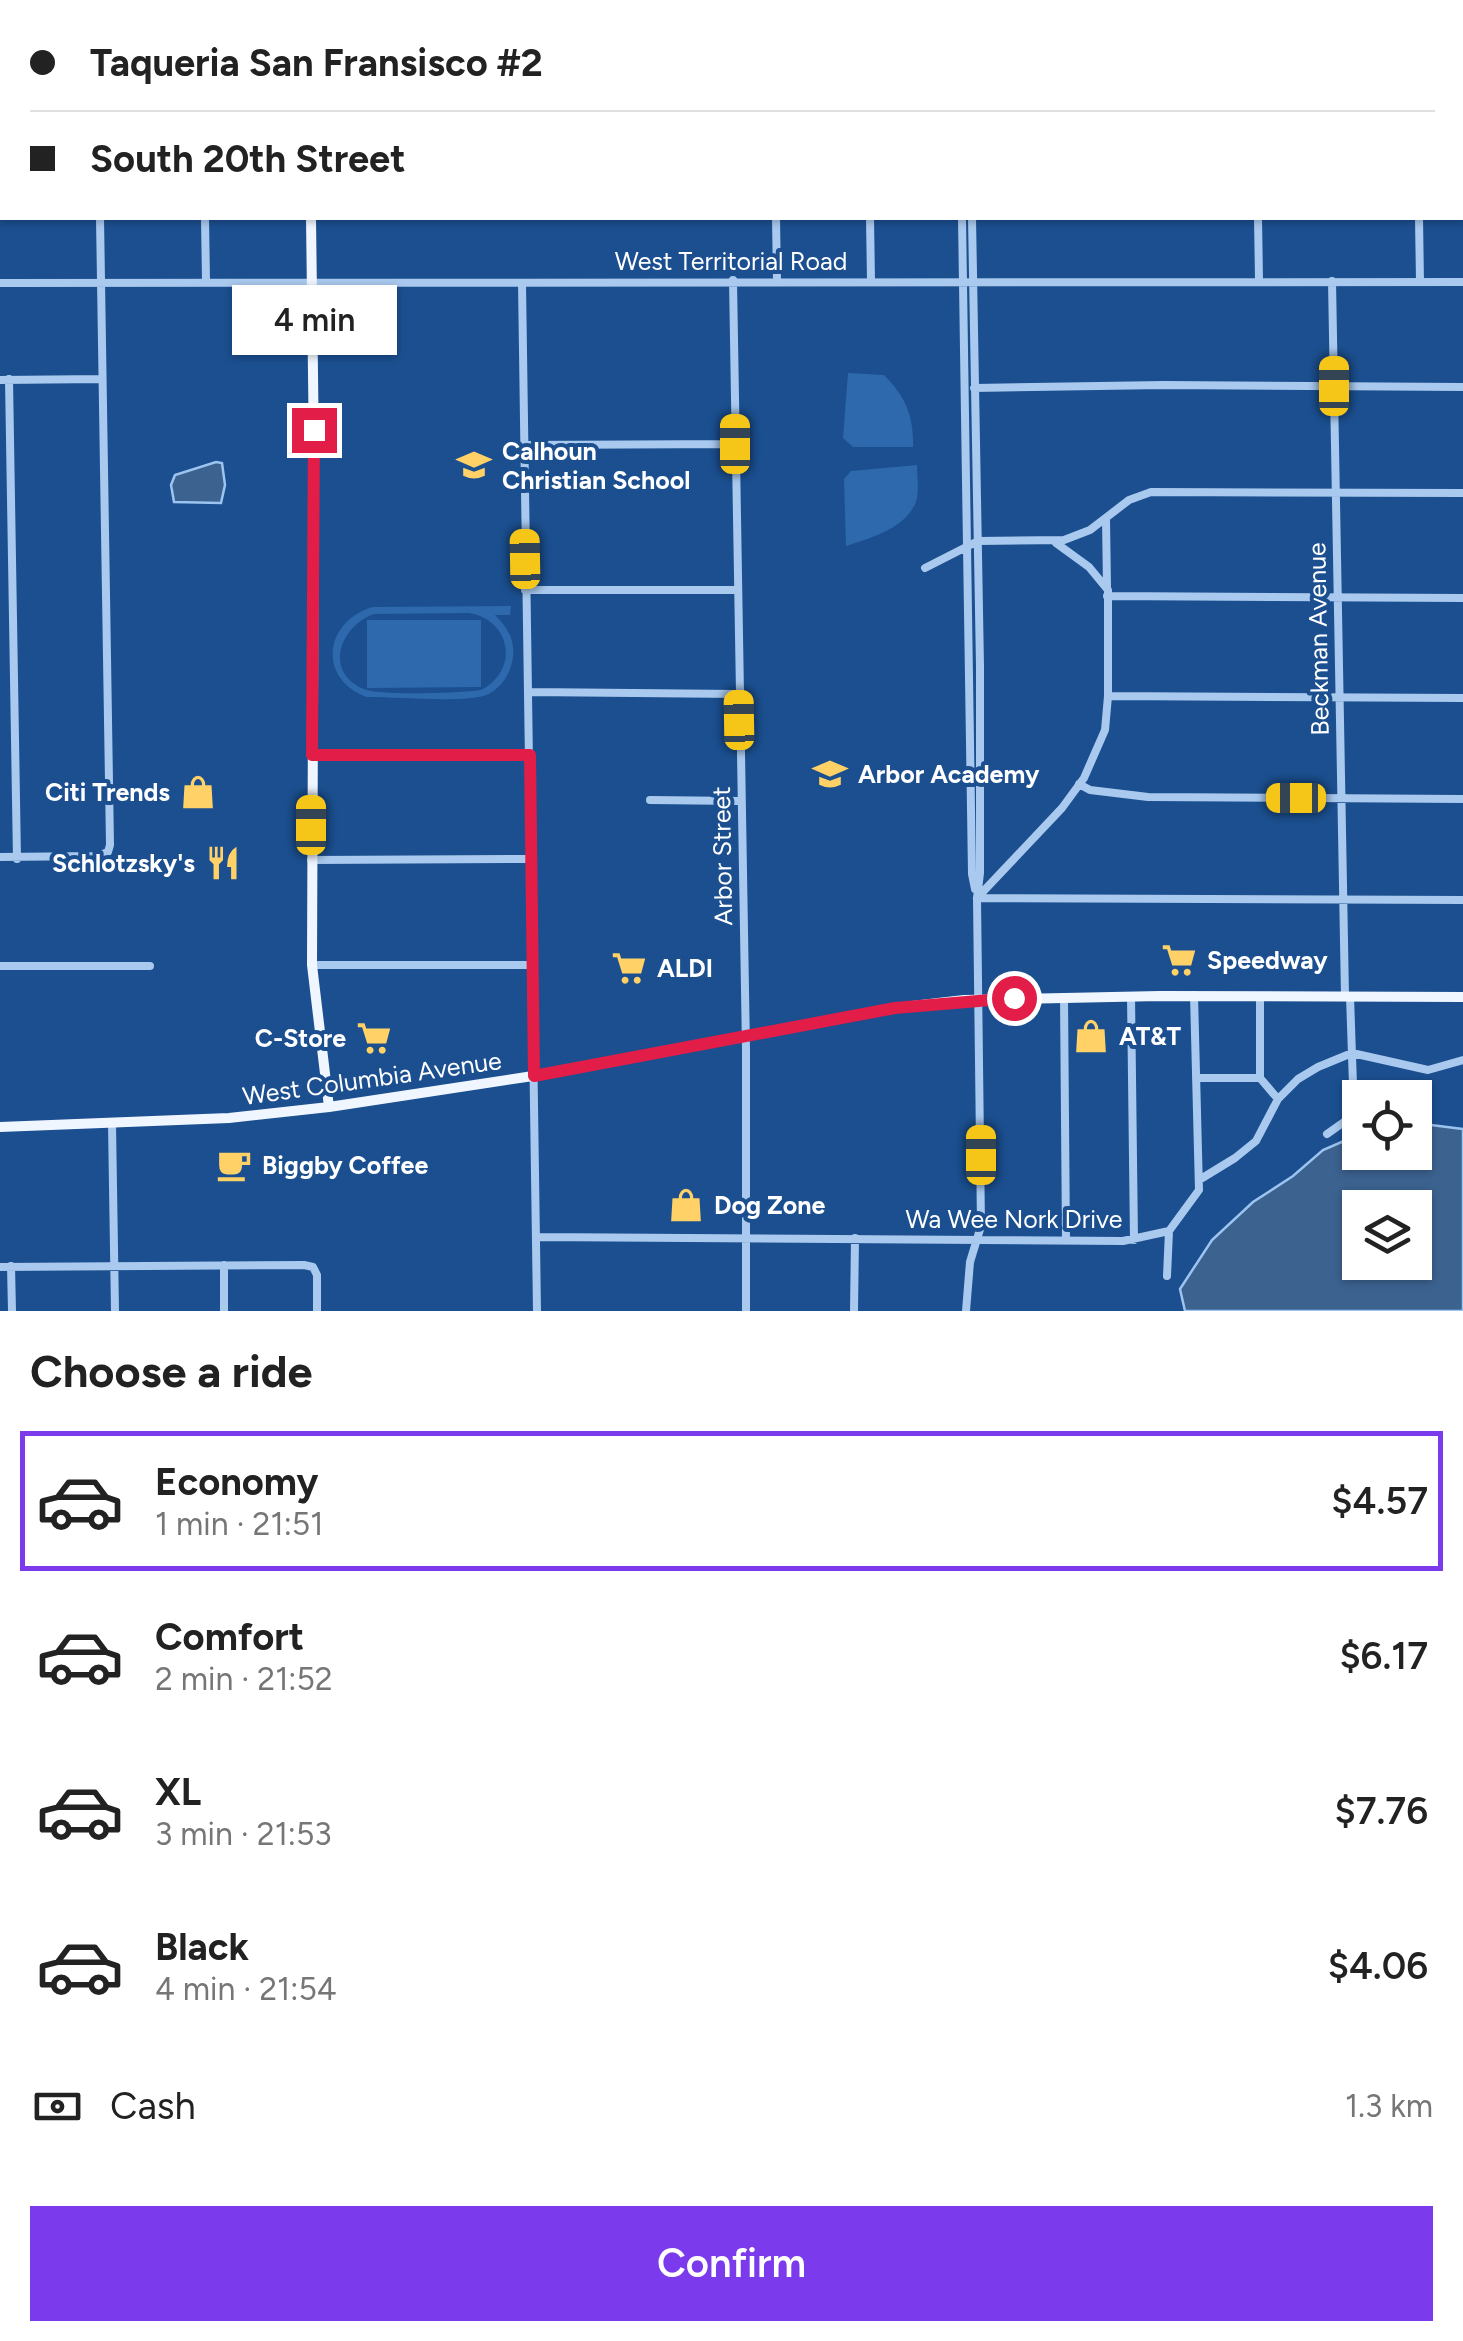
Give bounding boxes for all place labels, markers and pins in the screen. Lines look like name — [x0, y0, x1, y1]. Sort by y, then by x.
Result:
place label: Calhoun Christian School — [502, 436, 690, 495]
school or university icon: Calhoun Christian School — [455, 446, 493, 484]
school or university icon: Arbor Academy — [811, 755, 849, 793]
place label: Arbor Academy — [858, 759, 1040, 789]
shop icon: Citi Trends — [179, 773, 217, 811]
place label: Citi Trends — [45, 777, 170, 807]
restaurant icon: Schlotzsky's — [204, 844, 242, 882]
place label: Schlotzsky's — [52, 848, 195, 878]
supermarket icon: Speedway — [1160, 941, 1198, 979]
place label: Speedway — [1207, 945, 1328, 975]
supermarket icon: ALDI — [610, 949, 648, 987]
place label: ALDI — [657, 953, 713, 983]
shop icon: AT&T — [1072, 1017, 1110, 1055]
supermarket icon: C-Store — [355, 1019, 393, 1057]
place label: AT&T — [1119, 1021, 1181, 1051]
place label: C-Store — [255, 1023, 346, 1053]
cafe icon: Biggby Coffee — [215, 1146, 253, 1184]
place label: Biggby Coffee — [262, 1150, 428, 1180]
shop icon: Dog Zone — [667, 1186, 705, 1224]
place label: Dog Zone — [714, 1190, 826, 1220]

